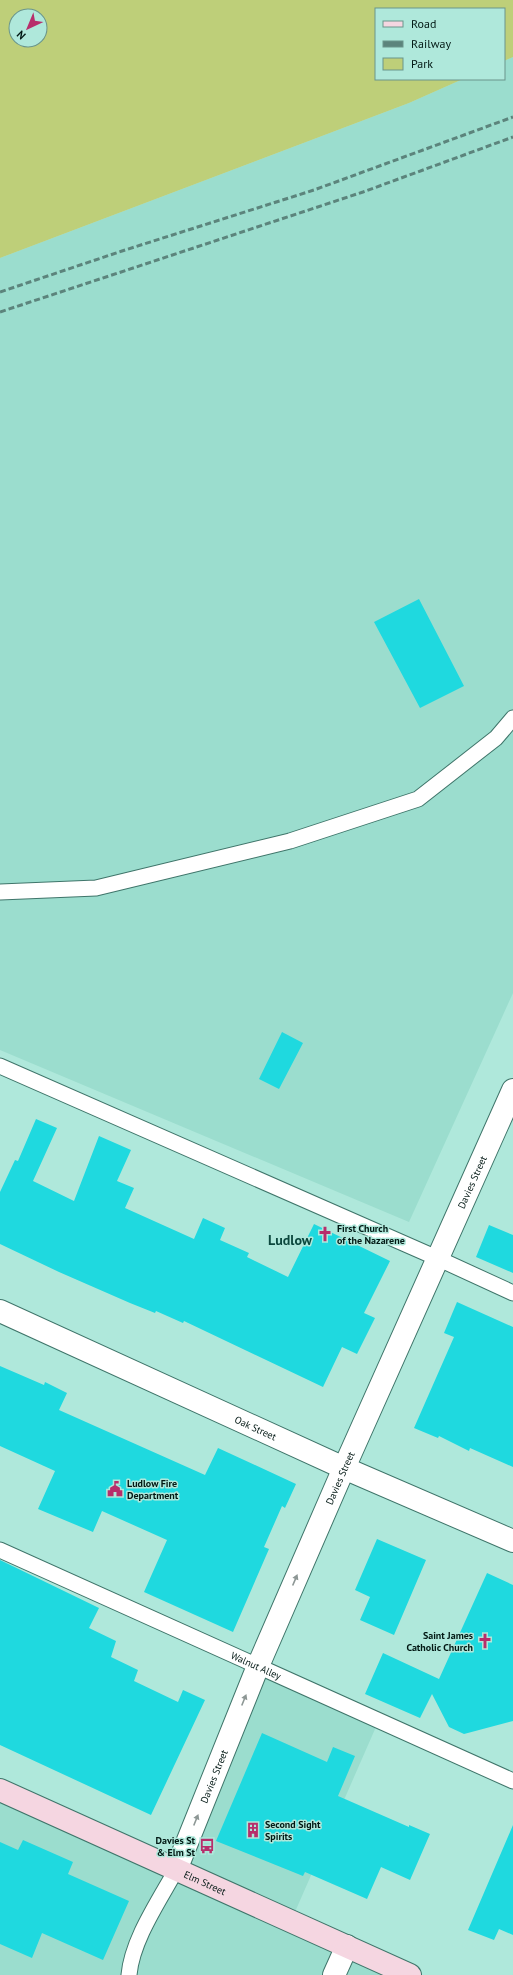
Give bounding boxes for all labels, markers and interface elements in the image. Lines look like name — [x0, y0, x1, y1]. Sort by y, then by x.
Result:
north arrow — [8, 8, 48, 48]
legend — [375, 8, 505, 80]
text: Road — [411, 16, 436, 31]
text: N — [14, 28, 29, 43]
text: Railway — [411, 36, 451, 51]
text: Park — [411, 56, 433, 71]
street label: Davies Street — [454, 1153, 490, 1211]
place label: First Church of the Nazarene — [337, 1222, 405, 1247]
church icon: First Church of the Nazarene — [316, 1225, 334, 1243]
district label: Ludlow — [268, 1231, 313, 1249]
street label: Oak Street — [233, 1413, 279, 1443]
street label: Davies Street — [322, 1449, 357, 1506]
place label: Ludlow Fire Department — [127, 1477, 179, 1502]
public building icon: Ludlow Fire Department — [106, 1480, 124, 1498]
one-way arrow — [292, 1574, 298, 1586]
place label: Saint James Catholic Church — [406, 1629, 473, 1654]
church icon: Saint James Catholic Church — [476, 1632, 494, 1650]
street label: Walnut Alley — [229, 1648, 284, 1682]
one-way arrow — [241, 1694, 247, 1705]
street label: Davies Street — [197, 1747, 230, 1805]
one-way arrow — [193, 1814, 199, 1826]
place label: Second Sight Spirits — [265, 1818, 321, 1843]
building icon: Second Sight Spirits — [244, 1821, 262, 1839]
place label: Davies St & Elm St — [155, 1834, 196, 1859]
bus stop icon: Davies St & Elm St — [198, 1837, 216, 1855]
street label: Elm Street — [182, 1867, 229, 1898]

